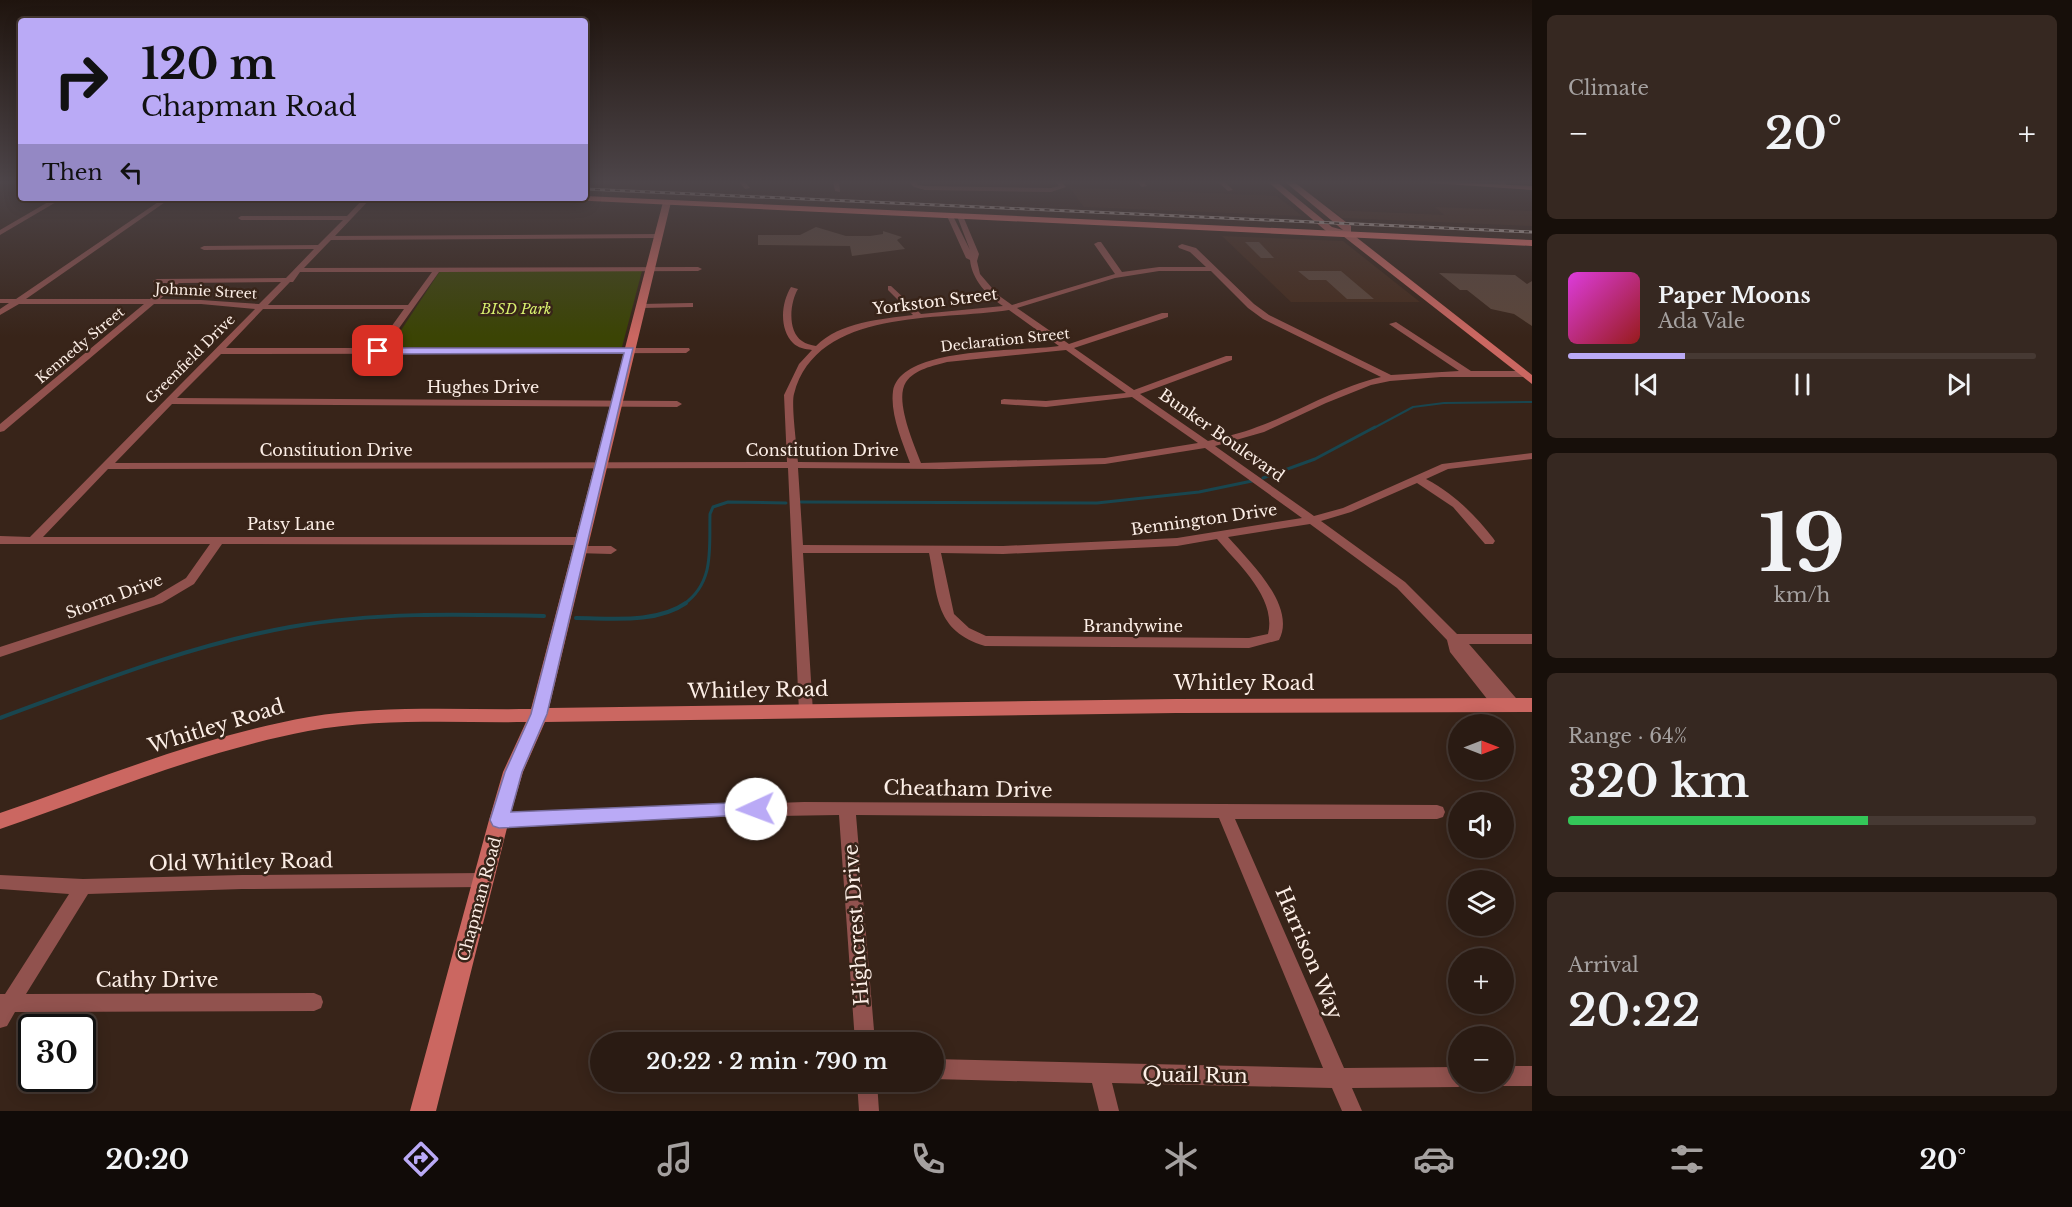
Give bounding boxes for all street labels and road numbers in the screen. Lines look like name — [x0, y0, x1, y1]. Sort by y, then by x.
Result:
street label: Johnnie Street — [153, 279, 258, 303]
street label: Yorkston Street — [870, 283, 999, 319]
street label: Kennedy Street — [32, 302, 128, 387]
street label: Greenfield Drive — [141, 310, 239, 408]
street label: Declaration Street — [940, 324, 1071, 356]
street label: Hughes Drive — [427, 377, 539, 397]
street label: Bunker Boulevard — [1155, 384, 1289, 486]
street label: Constitution Drive — [259, 440, 413, 460]
street label: Constitution Drive — [745, 440, 899, 460]
street label: Bennington Drive — [1130, 499, 1278, 539]
street label: Patsy Lane — [247, 514, 335, 534]
street label: Storm Drive — [63, 569, 165, 623]
street label: Brandywine — [1083, 616, 1183, 636]
street label: Whitley Road — [1173, 671, 1314, 695]
street label: Whitley Road — [686, 677, 829, 703]
street label: Whitley Road — [144, 694, 287, 758]
street label: Cheatham Drive — [883, 776, 1053, 802]
street label: Chapman Road — [453, 835, 505, 963]
street label: Highcrest Drive — [838, 843, 874, 1007]
street label: Old Whitley Road — [149, 848, 333, 876]
street label: Harrison Way — [1270, 883, 1348, 1023]
street label: Cathy Drive — [95, 968, 219, 992]
street label: Quail Run — [1142, 1062, 1248, 1088]

